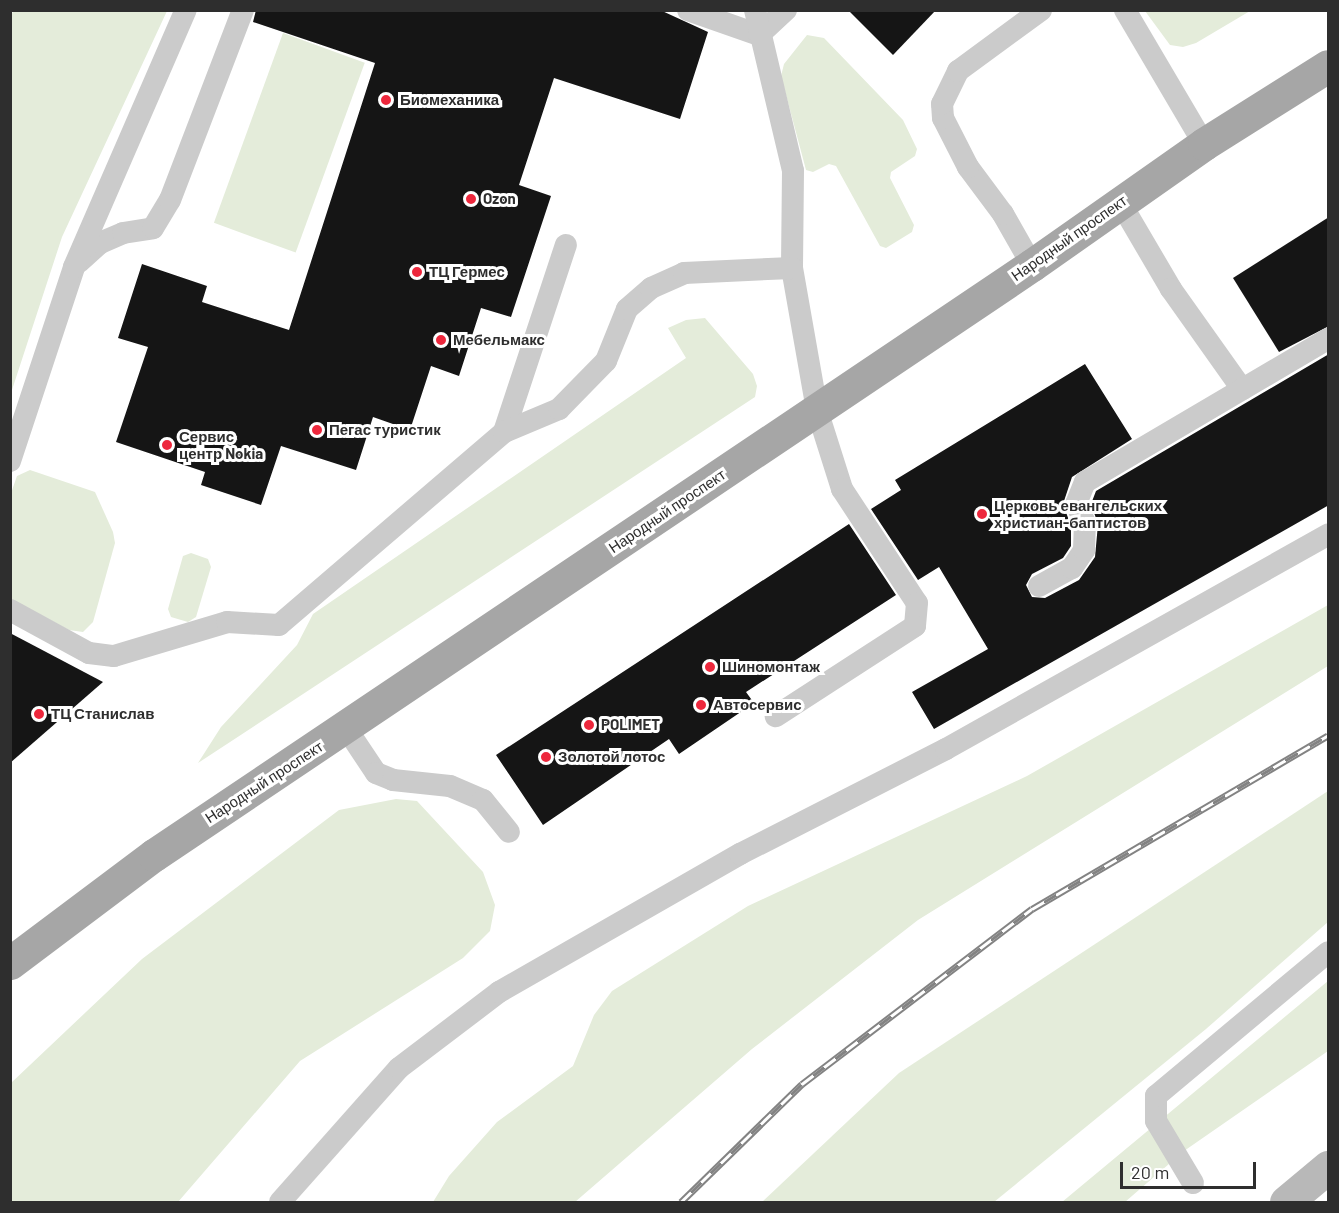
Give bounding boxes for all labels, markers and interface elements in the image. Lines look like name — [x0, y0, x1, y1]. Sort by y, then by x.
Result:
marker: Биомеханика — [377, 91, 395, 109]
place label: Биомеханика — [400, 91, 499, 109]
place label: Ozon — [483, 190, 516, 208]
street label: Народный проспект — [1008, 191, 1130, 285]
marker: Ozon — [464, 192, 478, 206]
place label: ТЦ Гермес — [429, 263, 505, 281]
marker: ТЦ Гермес — [410, 265, 424, 279]
place label: Мебельмакс — [453, 331, 545, 349]
marker: Мебельмакс — [434, 333, 448, 347]
place label: Пегас туристик — [329, 421, 441, 439]
marker: Пегас туристик — [310, 423, 324, 437]
place label: Сервис центр Nokia — [179, 427, 263, 462]
marker: Сервис центр Nokia — [160, 438, 174, 452]
street label: Народный проспект — [605, 465, 729, 557]
place label: Церковь евангельских христиан-баптистов — [994, 496, 1162, 531]
marker: Церковь евангельских христиан-баптистов — [975, 507, 989, 521]
place label: Шиномонтаж — [722, 658, 820, 676]
marker: Шиномонтаж — [703, 660, 717, 674]
place label: Автосервис — [713, 696, 802, 714]
marker: Автосервис — [694, 698, 708, 712]
place label: ТЦ Станислав — [51, 705, 154, 723]
marker: ТЦ Станислав — [32, 707, 46, 721]
place label: POLIMET — [601, 716, 660, 734]
marker: POLIMET — [582, 718, 596, 732]
street label: Народный проспект — [202, 737, 326, 827]
place label: Золотой лотос — [558, 748, 665, 766]
marker: Золотой лотос — [539, 750, 553, 764]
scale bar — [1123, 1150, 1260, 1188]
text: 20 m — [1131, 1161, 1169, 1183]

